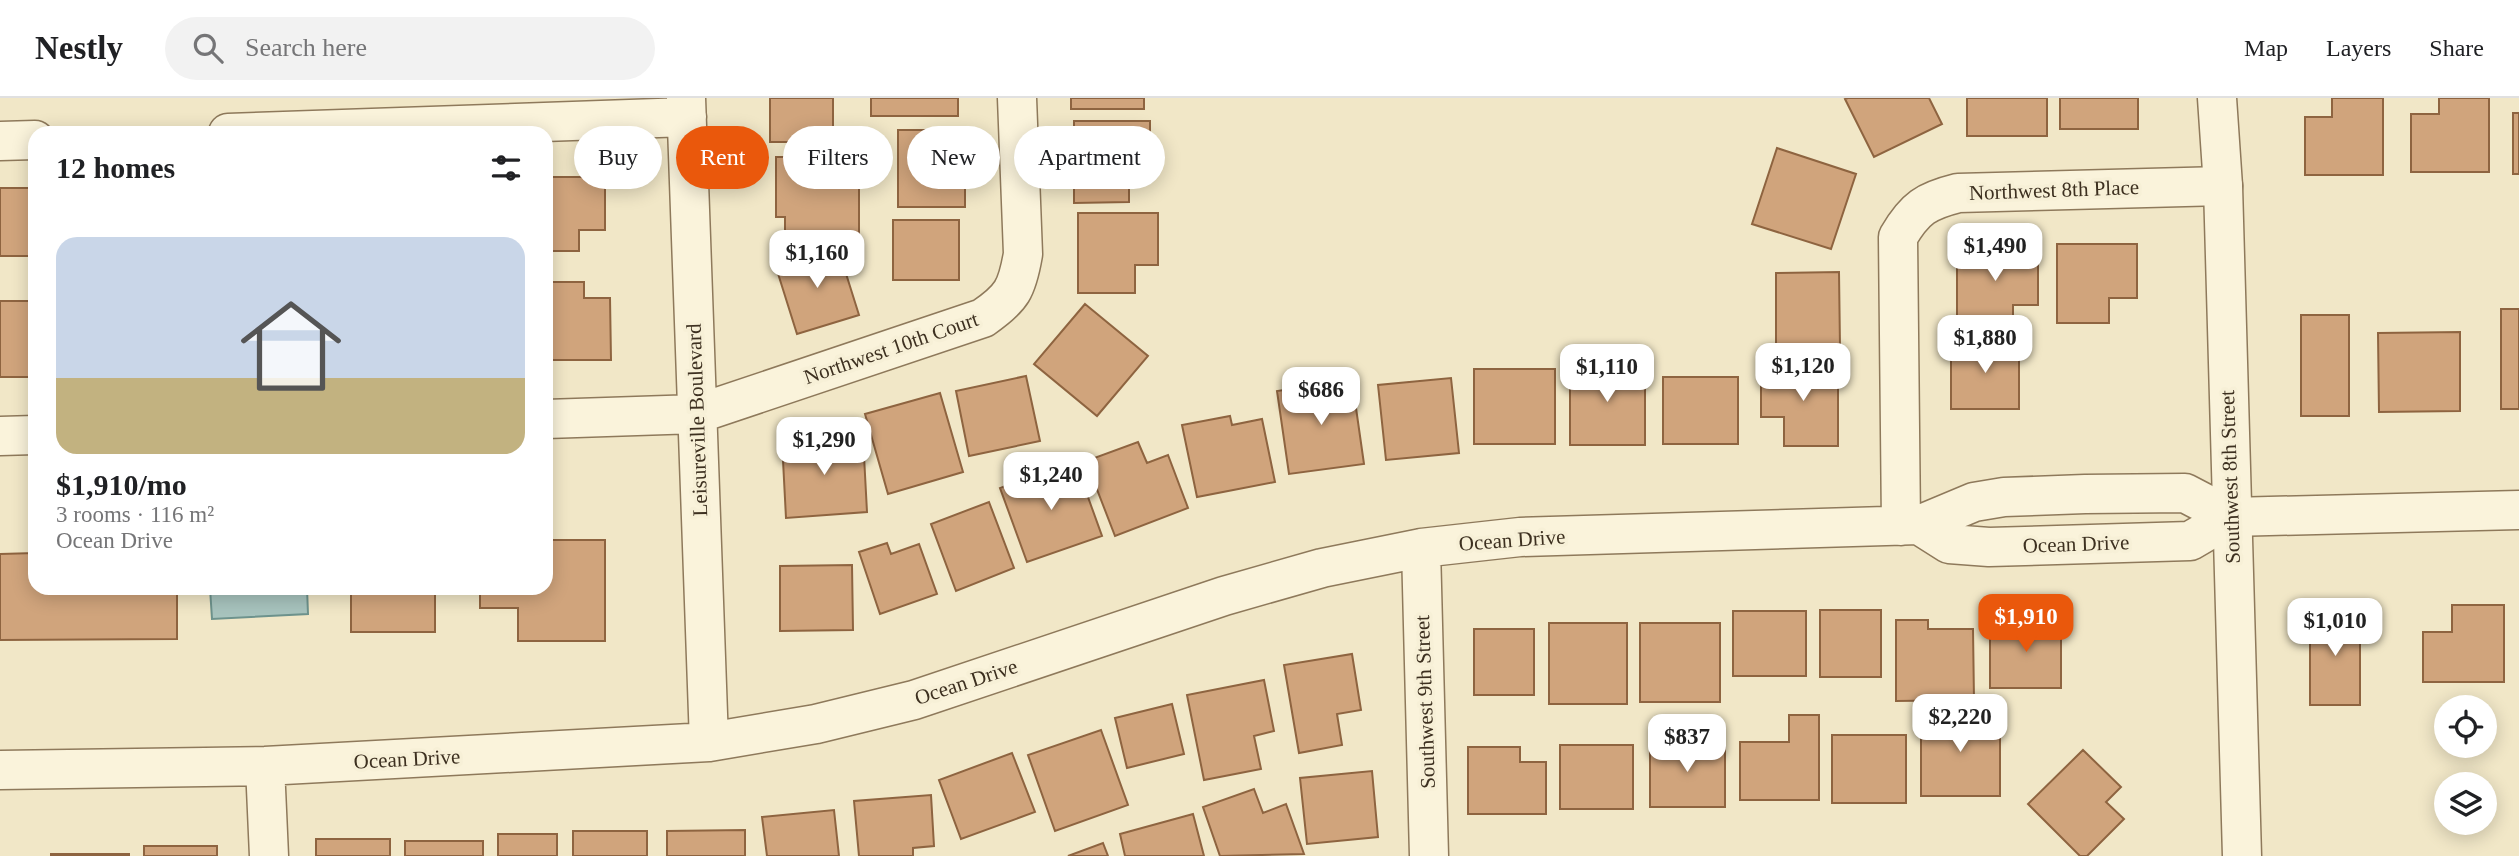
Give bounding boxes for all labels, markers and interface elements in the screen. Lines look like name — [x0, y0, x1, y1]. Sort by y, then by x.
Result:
search box — [165, 17, 655, 80]
icon: search — [189, 29, 227, 67]
text: Nestly — [35, 30, 123, 66]
text: Search here — [245, 33, 367, 62]
text: Map — [2244, 35, 2288, 61]
text: Layers — [2326, 35, 2391, 61]
text: Share — [2429, 35, 2484, 61]
chip: Buy — [574, 126, 662, 189]
chip: Rent — [676, 126, 769, 189]
chip: Filters — [783, 126, 893, 189]
chip: New — [907, 126, 1000, 189]
chip: Apartment — [1014, 126, 1165, 189]
icon: filters — [487, 149, 525, 187]
text: 12 homes — [56, 151, 175, 184]
street label: Northwest 8th Place — [1968, 175, 2140, 205]
pin: $1,490 — [1938, 223, 2052, 283]
pin: $1,160 — [760, 230, 874, 290]
text: $1,490 — [1963, 233, 2027, 258]
text: $1,160 — [785, 240, 849, 265]
icon: home — [228, 283, 354, 409]
street label: Northwest 10th Court — [801, 307, 982, 389]
pin: $1,880 — [1928, 316, 2042, 375]
street label: Leisureville Boulevard — [682, 323, 712, 517]
text: $1,880 — [1953, 325, 2017, 350]
pin: $1,110 — [1550, 344, 1664, 404]
pin: $1,120 — [1746, 344, 1860, 403]
text: $1,120 — [1771, 353, 1835, 378]
text: $1,110 — [1576, 354, 1638, 379]
pin: $686 — [1280, 368, 1362, 427]
text: $686 — [1298, 377, 1344, 402]
street label: Southwest 8th Street — [2215, 390, 2245, 564]
pin: $1,290 — [767, 418, 881, 477]
text: $1,290 — [792, 427, 856, 452]
pin: $1,240 — [994, 452, 1108, 512]
text: $1,240 — [1019, 462, 1083, 487]
text: $1,910/mo — [56, 468, 187, 501]
text: 3 rooms · 116 m² — [56, 502, 214, 527]
street label: Ocean Drive — [1458, 524, 1566, 556]
text: Ocean Drive — [56, 528, 173, 553]
street label: Ocean Drive — [2022, 530, 2130, 558]
pin: $1,910 — [1969, 594, 2083, 654]
pin: $1,010 — [2278, 598, 2392, 658]
text: $1,910 — [1994, 604, 2058, 629]
text: $1,010 — [2303, 608, 2367, 633]
street label: Southwest 9th Street — [1410, 615, 1440, 789]
street label: Ocean Drive — [912, 654, 1020, 710]
pin: $2,220 — [1903, 694, 2017, 754]
map controls — [2434, 695, 2497, 835]
button: locate — [2434, 695, 2497, 758]
text: $2,220 — [1928, 704, 1992, 729]
pin: $837 — [1646, 714, 1728, 774]
text: $837 — [1664, 724, 1710, 749]
street label: Ocean Drive — [353, 744, 461, 774]
button: layers — [2434, 772, 2497, 835]

